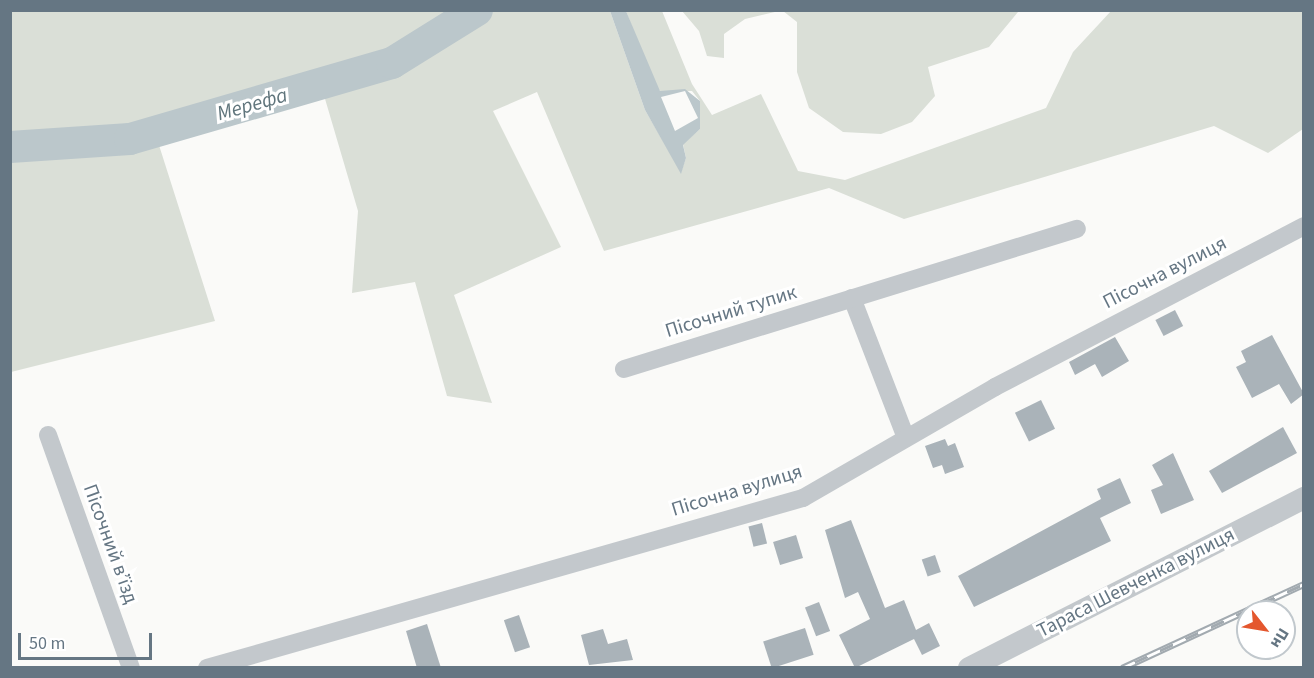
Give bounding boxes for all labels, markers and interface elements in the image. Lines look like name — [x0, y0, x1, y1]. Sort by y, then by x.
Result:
water label: Мерефа — [214, 82, 290, 126]
street label: Пісочна вулиця — [1099, 232, 1231, 314]
street label: Пісочний тупик — [662, 281, 800, 343]
street label: Пісочна вулиця — [669, 460, 805, 522]
street label: Пісочний в’їзд — [77, 481, 143, 607]
street label: Тараса Шевченка вулиця — [1033, 523, 1239, 643]
north arrow — [1236, 600, 1296, 660]
scale bar — [21, 621, 154, 659]
text: Пн — [1265, 624, 1294, 652]
text: 50 m — [29, 631, 65, 656]

